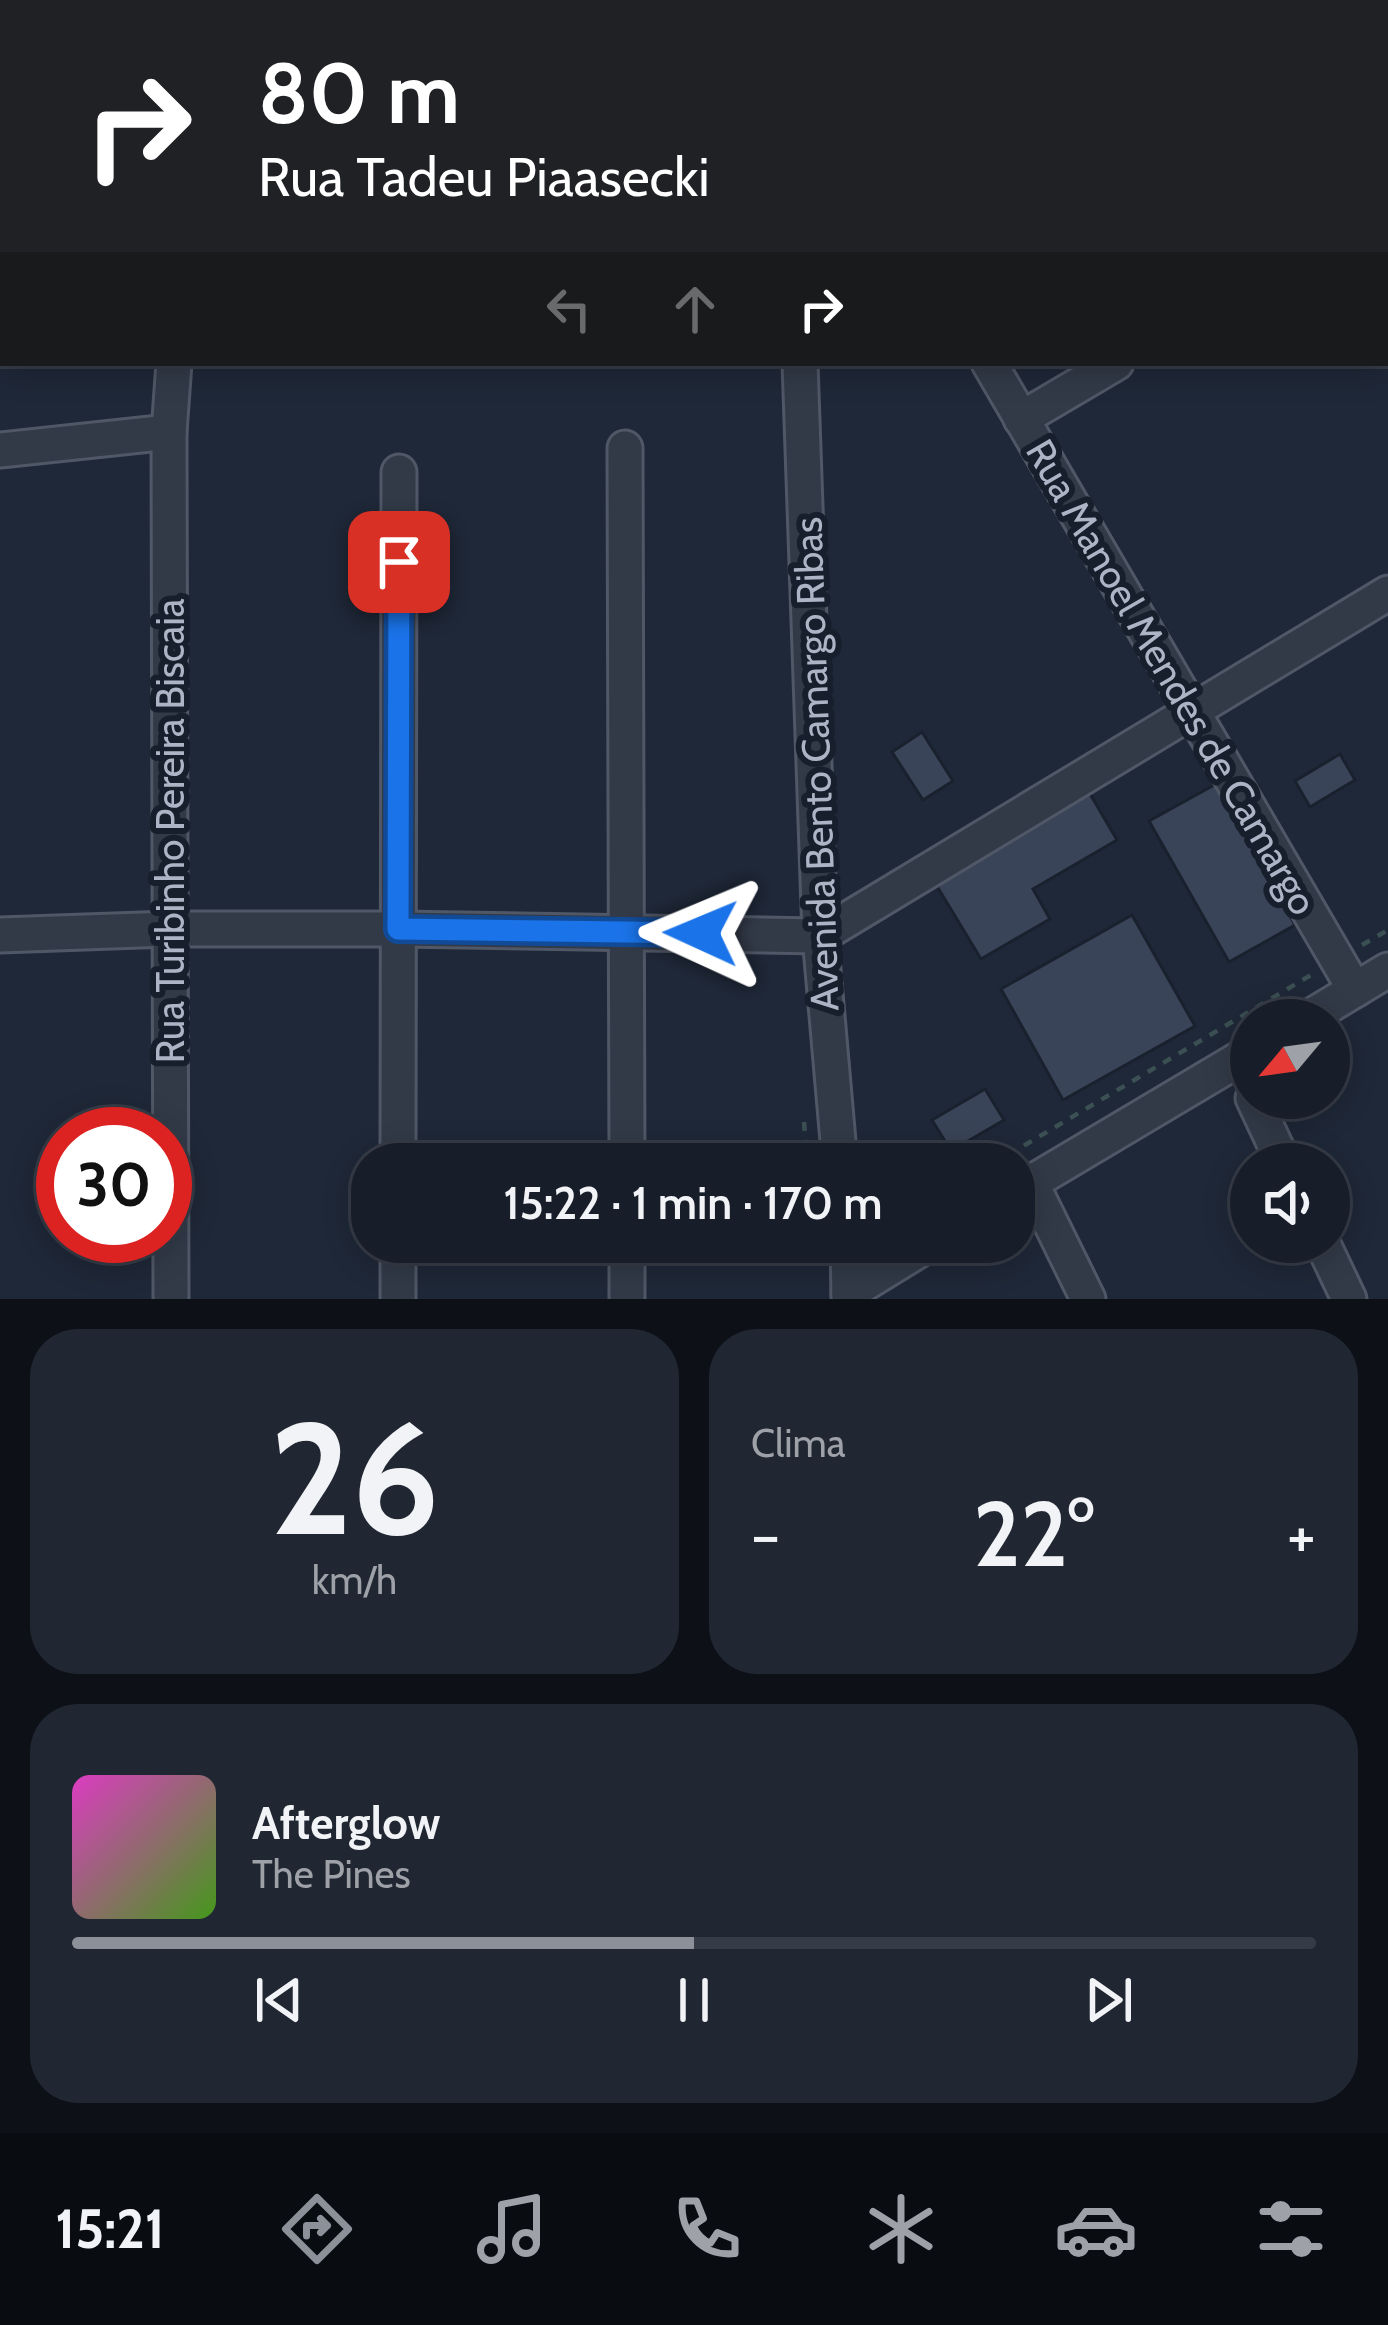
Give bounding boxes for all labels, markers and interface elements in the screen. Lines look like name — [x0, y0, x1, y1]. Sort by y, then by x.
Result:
text: 80 m — [258, 42, 460, 144]
icon: right — [60, 48, 216, 204]
text: Rua Tadeu Piaasecki — [258, 144, 710, 210]
icon: left — [536, 276, 602, 342]
icon: ahead — [662, 276, 728, 342]
icon: right — [788, 276, 854, 342]
street label: Rua Manoel Mendes de Camargo — [1016, 431, 1328, 923]
pin — [348, 511, 450, 613]
street label: Avenida Bento Camargo Ribas — [783, 516, 849, 1012]
icon: arrive — [366, 529, 432, 595]
street label: Rua Turibinho Pereira Biscaia — [146, 598, 194, 1063]
position arrow — [638, 870, 764, 996]
north arrow — [1230, 999, 1350, 1119]
map controls — [1230, 999, 1350, 1263]
speed limit sign: 30 — [36, 1107, 192, 1263]
button: sound — [1230, 1143, 1350, 1263]
text: 15:22 · 1 min · 170 m — [504, 1176, 882, 1230]
text: 26 — [269, 1383, 440, 1573]
text: Clima — [751, 1419, 845, 1467]
text: 22° — [973, 1479, 1094, 1589]
text: − — [751, 1494, 780, 1575]
text: + — [1287, 1494, 1316, 1575]
text: km/h — [312, 1556, 397, 1604]
text: Afterglow — [252, 1796, 440, 1850]
text: The Pines — [252, 1850, 411, 1898]
icon: previous — [246, 1967, 312, 2033]
icon: pause — [661, 1967, 727, 2033]
icon: next — [1076, 1967, 1142, 2033]
icon: directions — [275, 2187, 359, 2271]
icon: music — [470, 2187, 554, 2271]
icon: phone — [665, 2187, 749, 2271]
icon: climate — [859, 2187, 943, 2271]
icon: car — [1054, 2187, 1138, 2271]
icon: filters — [1249, 2187, 1333, 2271]
text: 15:21 — [55, 2196, 165, 2262]

